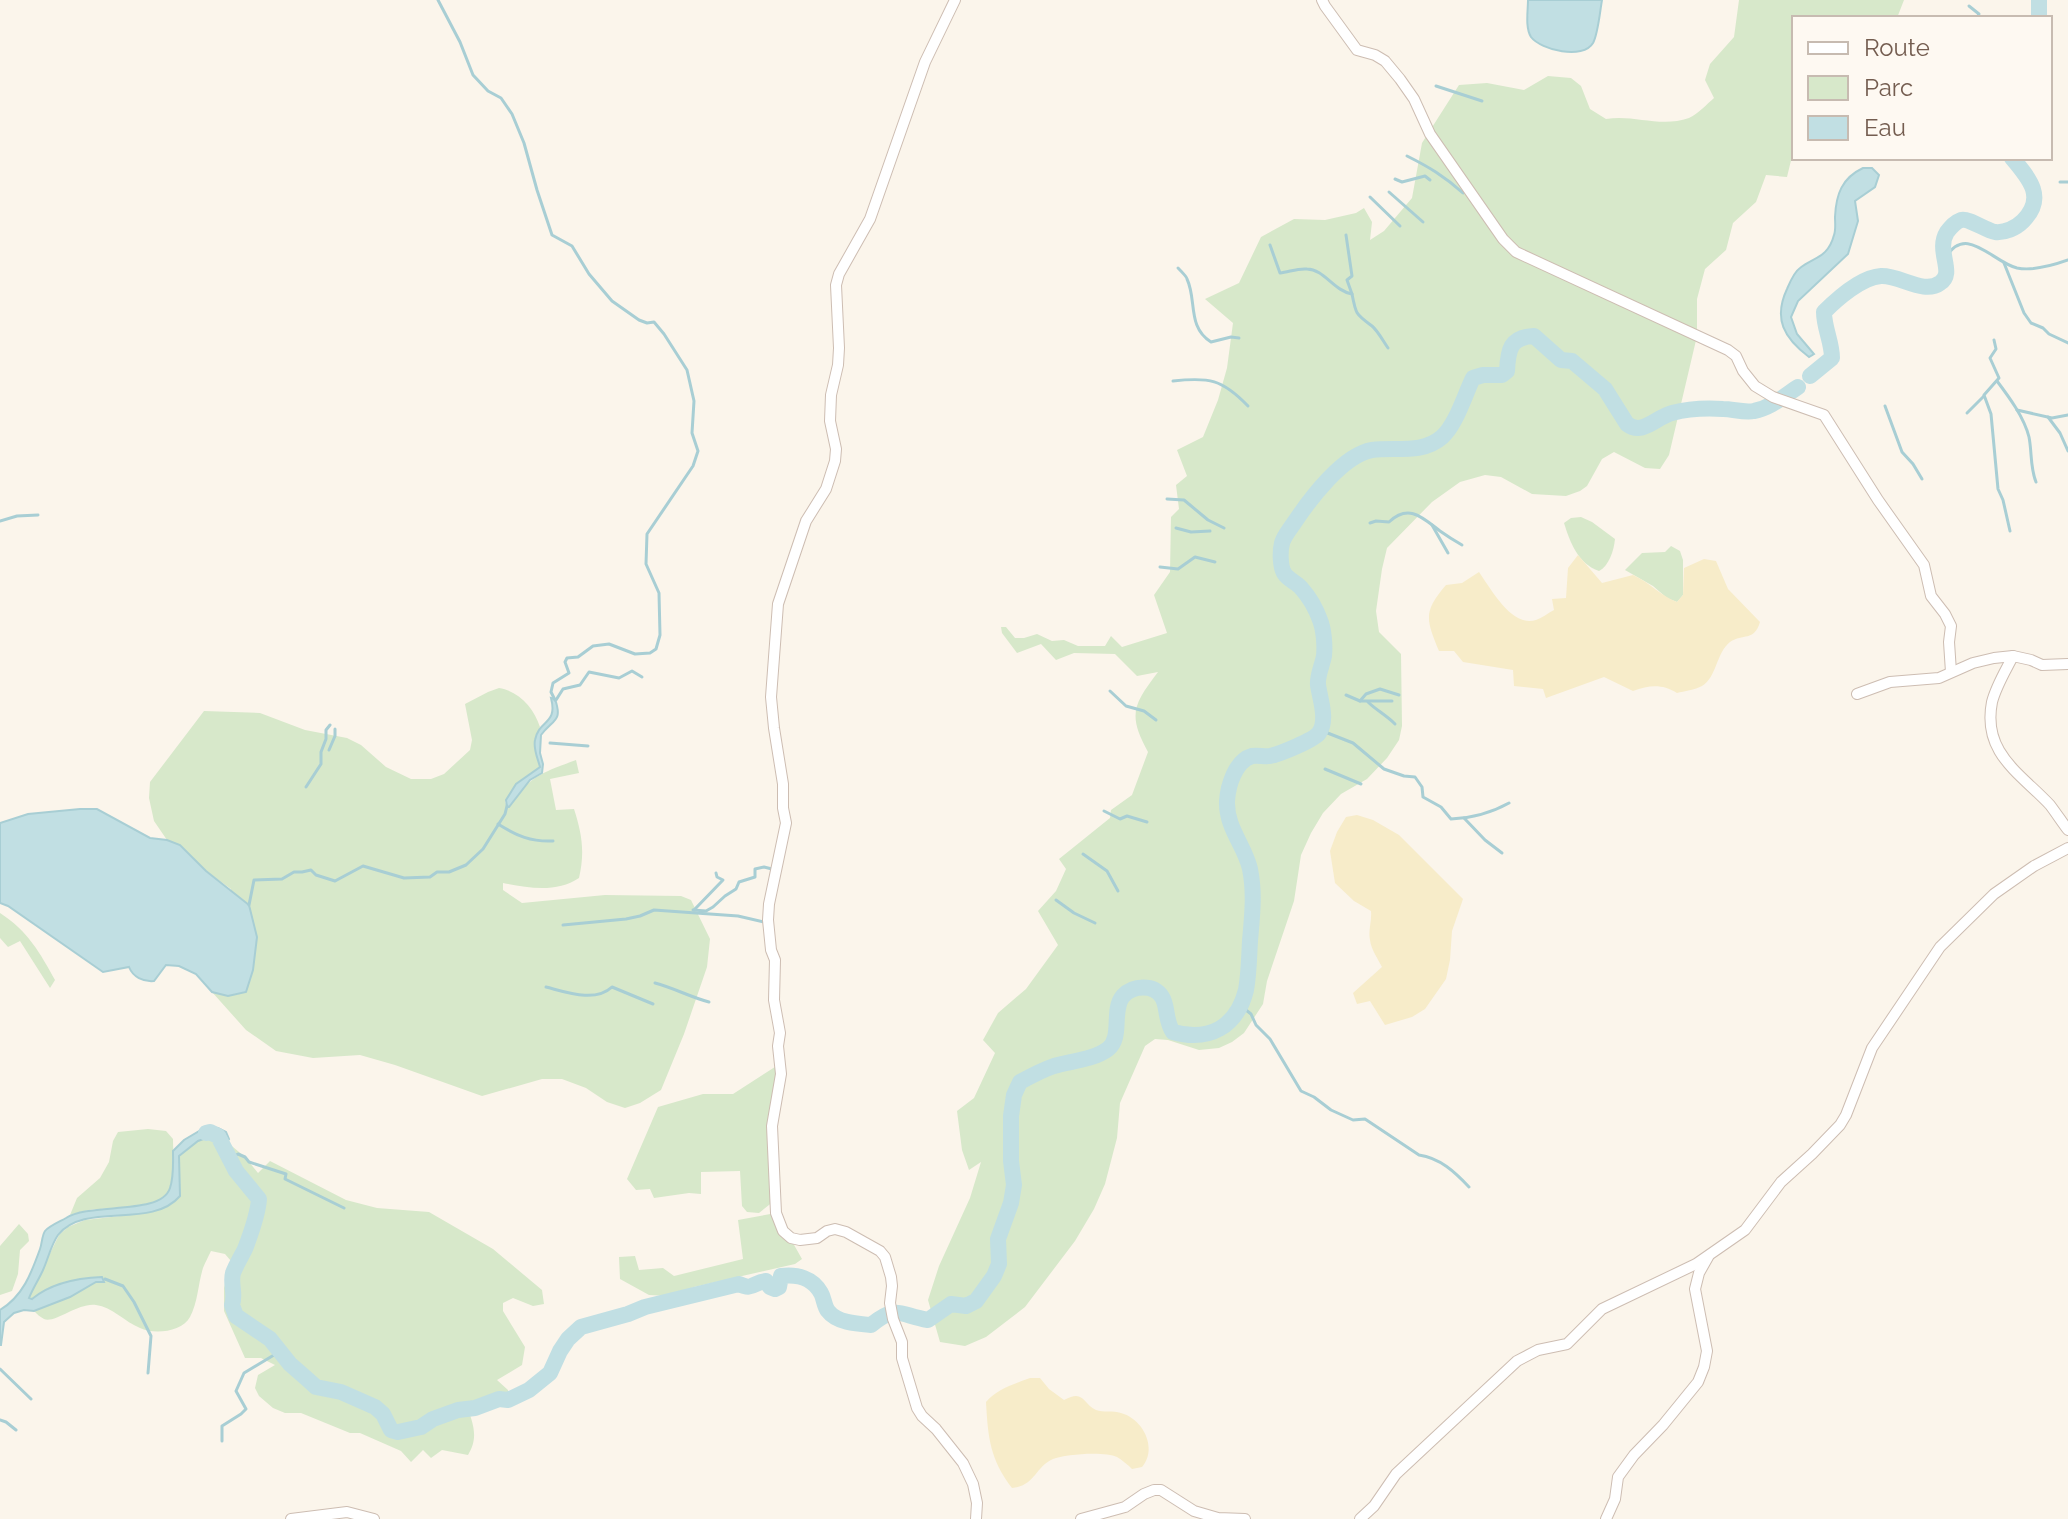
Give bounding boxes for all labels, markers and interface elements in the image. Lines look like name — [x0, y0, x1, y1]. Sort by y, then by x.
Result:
legend — [1792, 16, 2052, 160]
text: Route — [1864, 33, 1930, 62]
text: Parc — [1864, 73, 1913, 102]
text: Eau — [1864, 113, 1906, 142]

